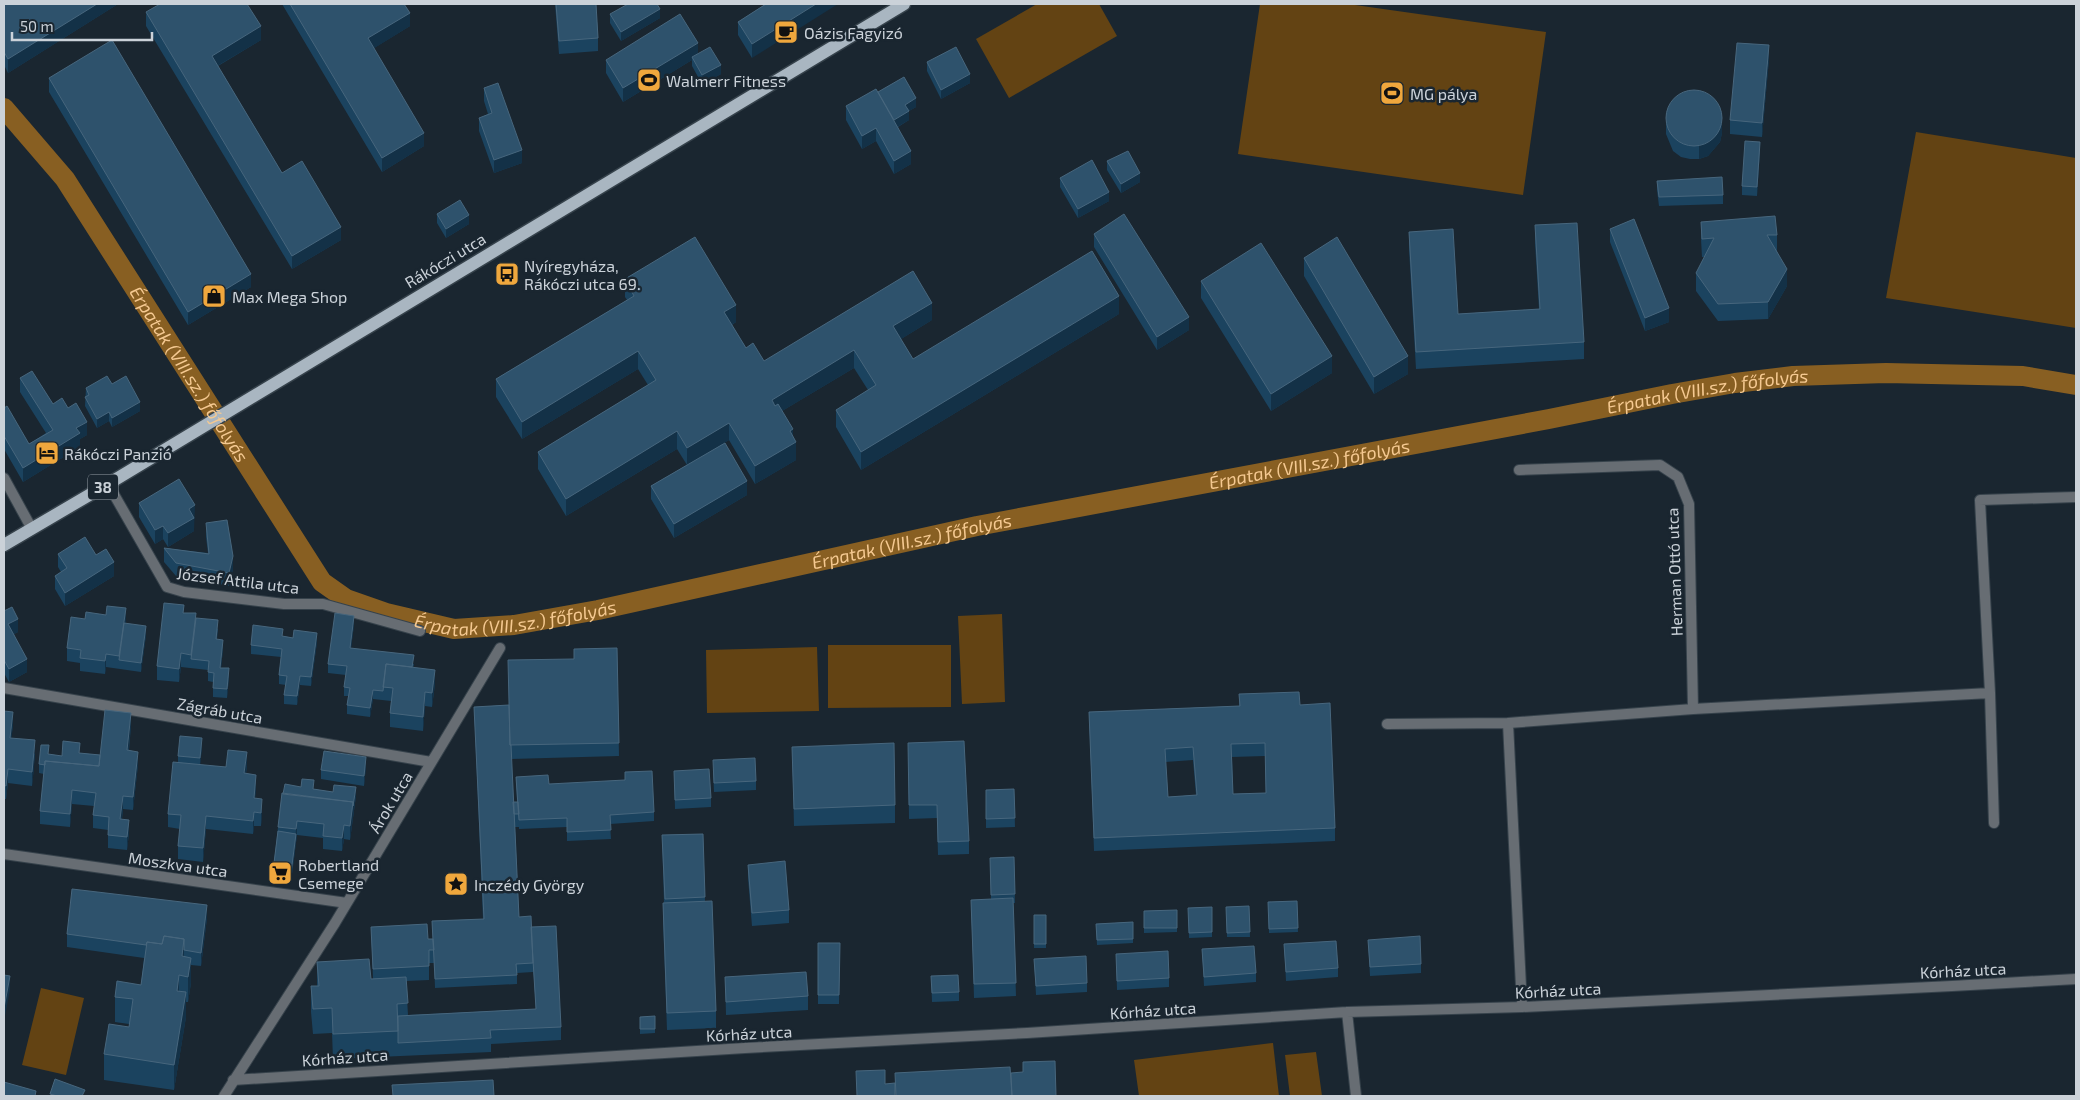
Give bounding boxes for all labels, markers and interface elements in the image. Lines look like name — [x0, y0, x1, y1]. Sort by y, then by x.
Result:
scale bar — [12, 10, 152, 42]
text: 50 m — [20, 17, 54, 35]
cafe icon: Oázis Fagyizó — [773, 19, 799, 45]
place label: Oázis Fagyizó — [804, 23, 903, 42]
sports icon: Walmerr Fitness — [636, 67, 662, 93]
place label: Walmerr Fitness — [666, 71, 786, 90]
sports icon: MG pálya — [1379, 80, 1405, 106]
place label: MG pálya — [1410, 84, 1477, 103]
street label: Rákóczi utca — [401, 228, 489, 292]
place label: Nyíregyháza, Rákóczi utca 69. — [524, 256, 641, 293]
bus stop icon: Nyíregyháza, Rákóczi utca 69. — [494, 261, 520, 287]
water label: Érpatak (VIII.sz.) főfolyás — [125, 282, 254, 466]
shop icon: Max Mega Shop — [201, 283, 227, 309]
place label: Max Mega Shop — [232, 287, 347, 306]
water label: Érpatak (VIII.sz.) főfolyás — [1605, 365, 1809, 418]
water label: Érpatak (VIII.sz.) főfolyás — [1207, 434, 1412, 493]
hotel icon: Rákóczi Panzió — [34, 440, 60, 466]
place label: Rákóczi Panzió — [64, 444, 172, 463]
road number: 38 — [88, 474, 118, 500]
street label: Herman Ottó utca — [1662, 507, 1686, 637]
water label: Érpatak (VIII.sz.) főfolyás — [810, 509, 1014, 573]
street label: József Attila utca — [176, 563, 300, 597]
water label: Érpatak (VIII.sz.) főfolyás — [412, 595, 618, 640]
street label: Zágráb utca — [176, 693, 264, 727]
street label: Árok utca — [364, 768, 416, 836]
street label: Moszkva utca — [127, 848, 229, 880]
place label: Robertland Csemege — [298, 855, 379, 892]
supermarket icon: Robertland Csemege — [267, 860, 293, 886]
place icon: Inczédy György — [443, 871, 469, 897]
place label: Inczédy György — [474, 875, 585, 894]
street label: Kórház utca — [1919, 958, 2007, 982]
street label: Kórház utca — [1514, 978, 1602, 1002]
street label: Kórház utca — [1109, 998, 1197, 1022]
street label: Kórház utca — [705, 1021, 793, 1045]
street label: Kórház utca — [301, 1045, 389, 1069]

